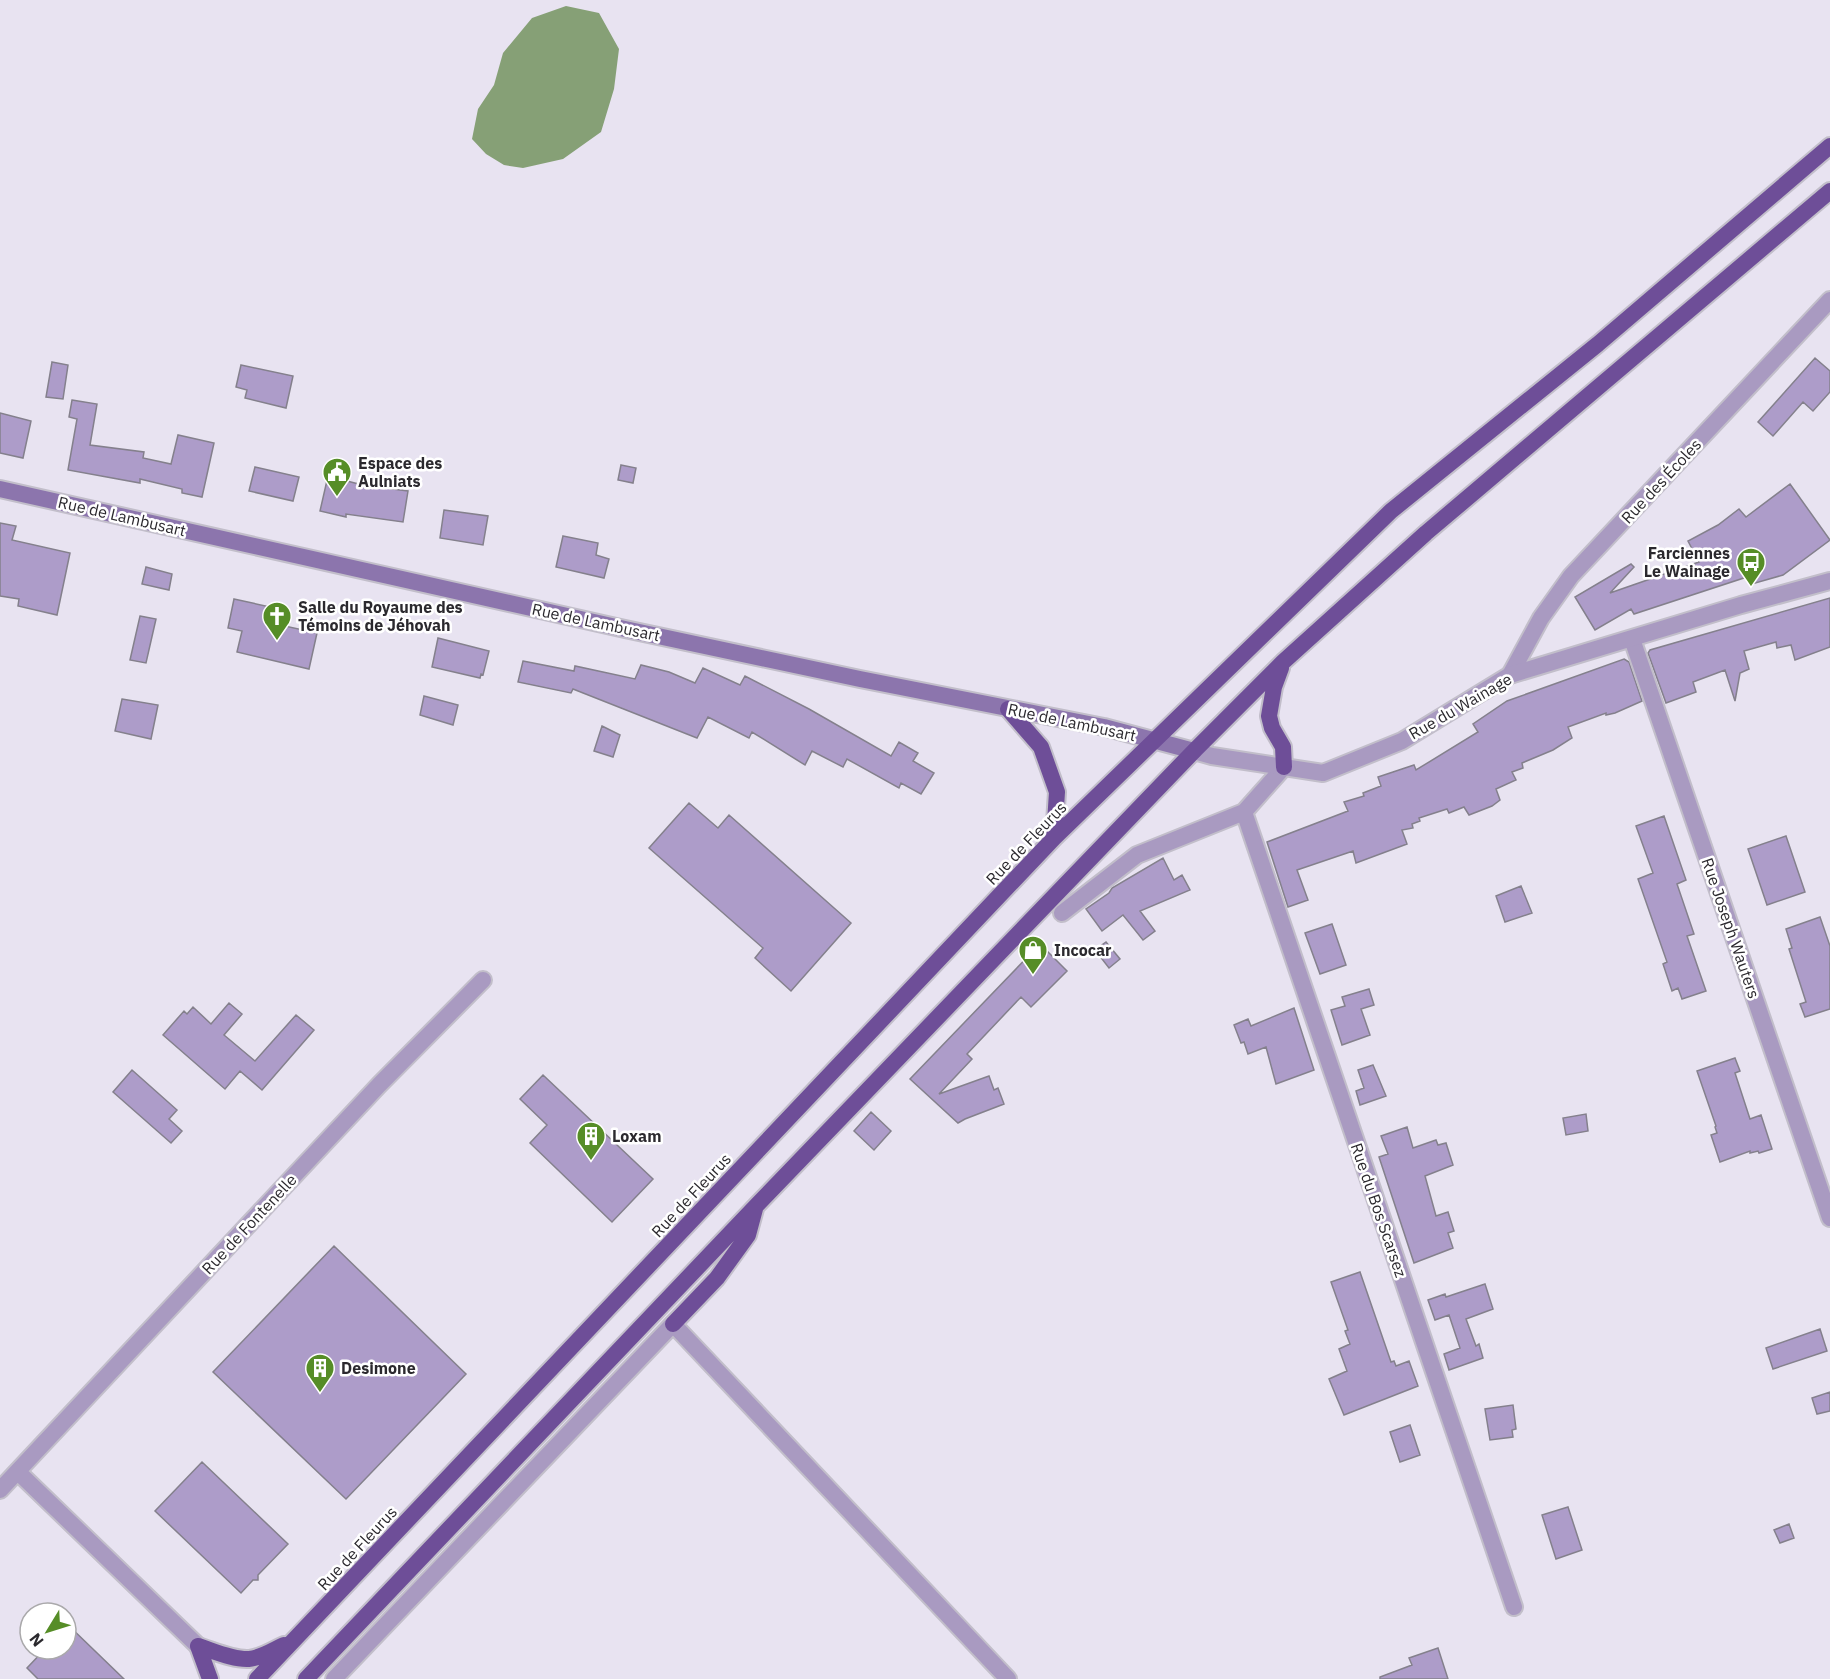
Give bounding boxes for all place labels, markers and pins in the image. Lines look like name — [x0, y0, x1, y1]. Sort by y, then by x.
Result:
place label: Espace des Aulniats — [358, 453, 442, 491]
public building icon: Espace des Aulniats — [321, 456, 353, 498]
place label: Farciennes Le Wainage — [1644, 543, 1730, 581]
bus stop icon: Farciennes Le Wainage — [1735, 546, 1767, 588]
place label: Salle du Royaume des Témoins de Jéhovah — [298, 597, 463, 635]
church icon: Salle du Royaume des Témoins de Jéhovah — [261, 600, 293, 642]
shop icon: Incocar — [1017, 934, 1049, 976]
place label: Incocar — [1054, 940, 1112, 960]
building icon: Loxam — [575, 1120, 607, 1162]
place label: Loxam — [612, 1126, 661, 1146]
building icon: Desimone — [304, 1352, 336, 1394]
place label: Desimone — [341, 1358, 416, 1378]

